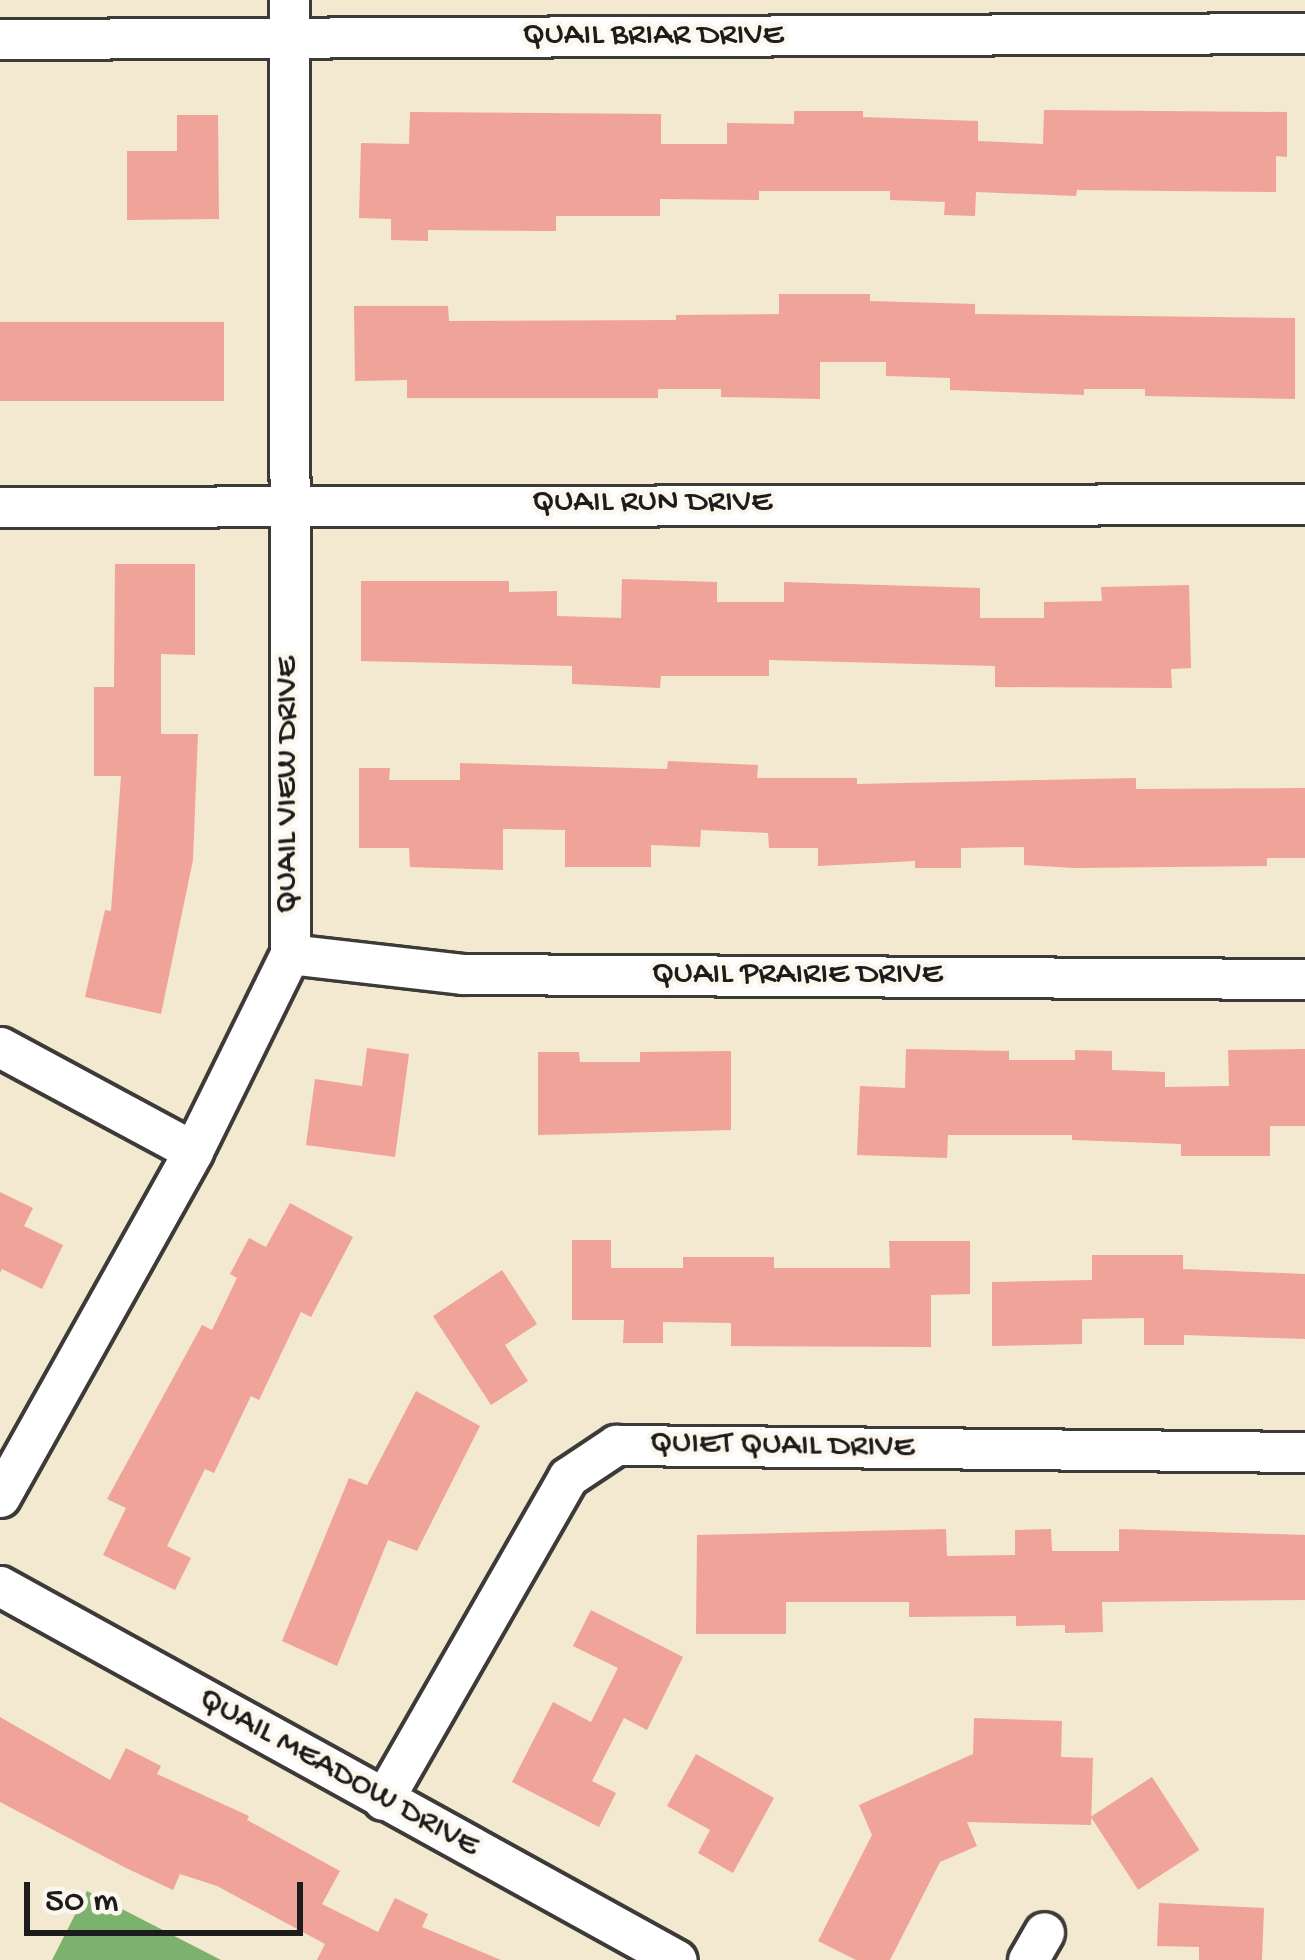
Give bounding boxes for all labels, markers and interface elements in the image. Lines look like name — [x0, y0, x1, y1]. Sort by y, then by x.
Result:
street label: QUAIL BRIAR DRIVE — [523, 17, 783, 57]
street label: QUAIL RUN DRIVE — [532, 484, 772, 524]
street label: QUAIL VIEW DRIVE — [269, 657, 309, 913]
street label: QUAIL PRAIRIE DRIVE — [652, 956, 942, 996]
street label: QUIET QUAIL DRIVE — [649, 1425, 915, 1469]
street label: QUAIL MEADOW DRIVE — [191, 1680, 485, 1868]
scale bar — [30, 1858, 309, 1932]
text: 50 m — [45, 1881, 118, 1924]

